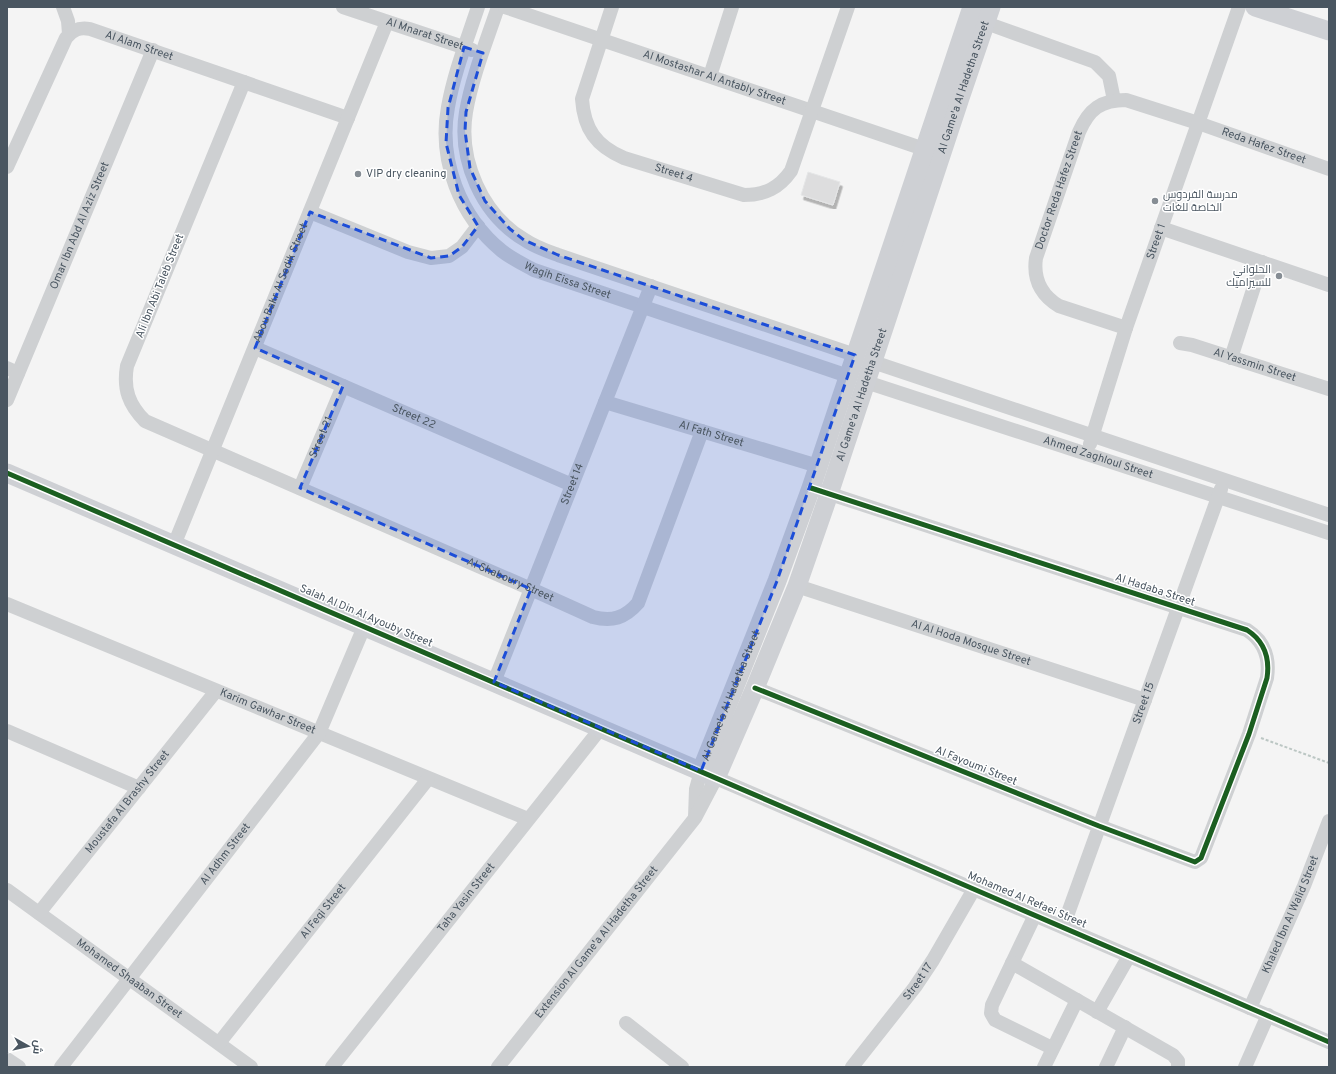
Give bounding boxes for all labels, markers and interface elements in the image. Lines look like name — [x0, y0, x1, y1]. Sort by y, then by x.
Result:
street label: Al Mnarat Street — [384, 15, 465, 54]
street label: Al Game'a Al Hadetha Street — [935, 19, 993, 156]
street label: Al Alam Street — [103, 28, 175, 64]
street label: Al Mostashar Al Antably Street — [641, 47, 788, 109]
street label: Reda Hafez Street — [1220, 125, 1308, 167]
street label: Doctor Reda Hafez Street — [1032, 129, 1086, 251]
street label: Omar Ibn Abd Al Aziz Street — [47, 160, 113, 291]
street label: Street 4 — [653, 161, 695, 186]
place label: VIP dry cleaning — [366, 167, 446, 181]
marker: VIP dry cleaning — [353, 169, 363, 179]
place label: مدرسة الفردوس الخاصة للغات — [1163, 188, 1238, 215]
marker: مدرسة الفردوس الخاصة للغات — [1150, 196, 1160, 206]
street label: Abou Bakr Al Sedik Street — [250, 221, 311, 345]
street label: Street 1 — [1144, 222, 1169, 261]
street label: Ali Ibn Abi Taleb Street — [133, 232, 187, 340]
street label: Wagih Eissa Street — [522, 259, 613, 302]
place label: الحلواني للسيراميك — [1226, 263, 1271, 290]
marker: الحلواني للسيراميك — [1274, 271, 1284, 281]
street label: Al Game'a Al Hadetha Street — [833, 327, 890, 463]
street label: Al Yassmin Street — [1212, 345, 1298, 385]
street label: Street 22 — [390, 401, 438, 432]
street label: Street 21 — [306, 414, 336, 460]
street label: Al Fath Street — [677, 418, 745, 450]
street label: Ahmed Zaghloul Street — [1041, 433, 1155, 482]
street label: Street 14 — [558, 461, 587, 507]
street label: Al Shaboury Street — [465, 555, 556, 605]
street label: Al Hadaba Street — [1113, 570, 1197, 610]
street label: Salah Al Din Al Ayouby Street — [297, 582, 435, 650]
street label: Al Al Hoda Mosque Street — [909, 617, 1033, 669]
street label: Al Game'a Al Hadetha Street — [699, 628, 763, 763]
street label: Street 15 — [1130, 680, 1158, 726]
street label: Karim Gawhar Street — [218, 686, 318, 738]
street label: Al Fayoumi Street — [933, 743, 1019, 789]
street label: Moustafa Al Brashy Street — [82, 748, 173, 856]
street label: Al Adhm Street — [197, 820, 254, 888]
street label: Khaled Ibn Al Walid Street — [1259, 854, 1322, 976]
street label: Taha Yasin Street — [434, 860, 498, 935]
street label: Extension Al Game'a Al Hadetha Street — [532, 863, 661, 1021]
street label: Mohamed Al Refaei Street — [965, 869, 1089, 931]
street label: Al Feqi Street — [297, 881, 349, 942]
street label: Mohamed Shaaban Street — [74, 936, 185, 1022]
street label: Street 17 — [900, 960, 936, 1003]
north arrow — [8, 1026, 48, 1066]
text: ش — [29, 1039, 45, 1055]

